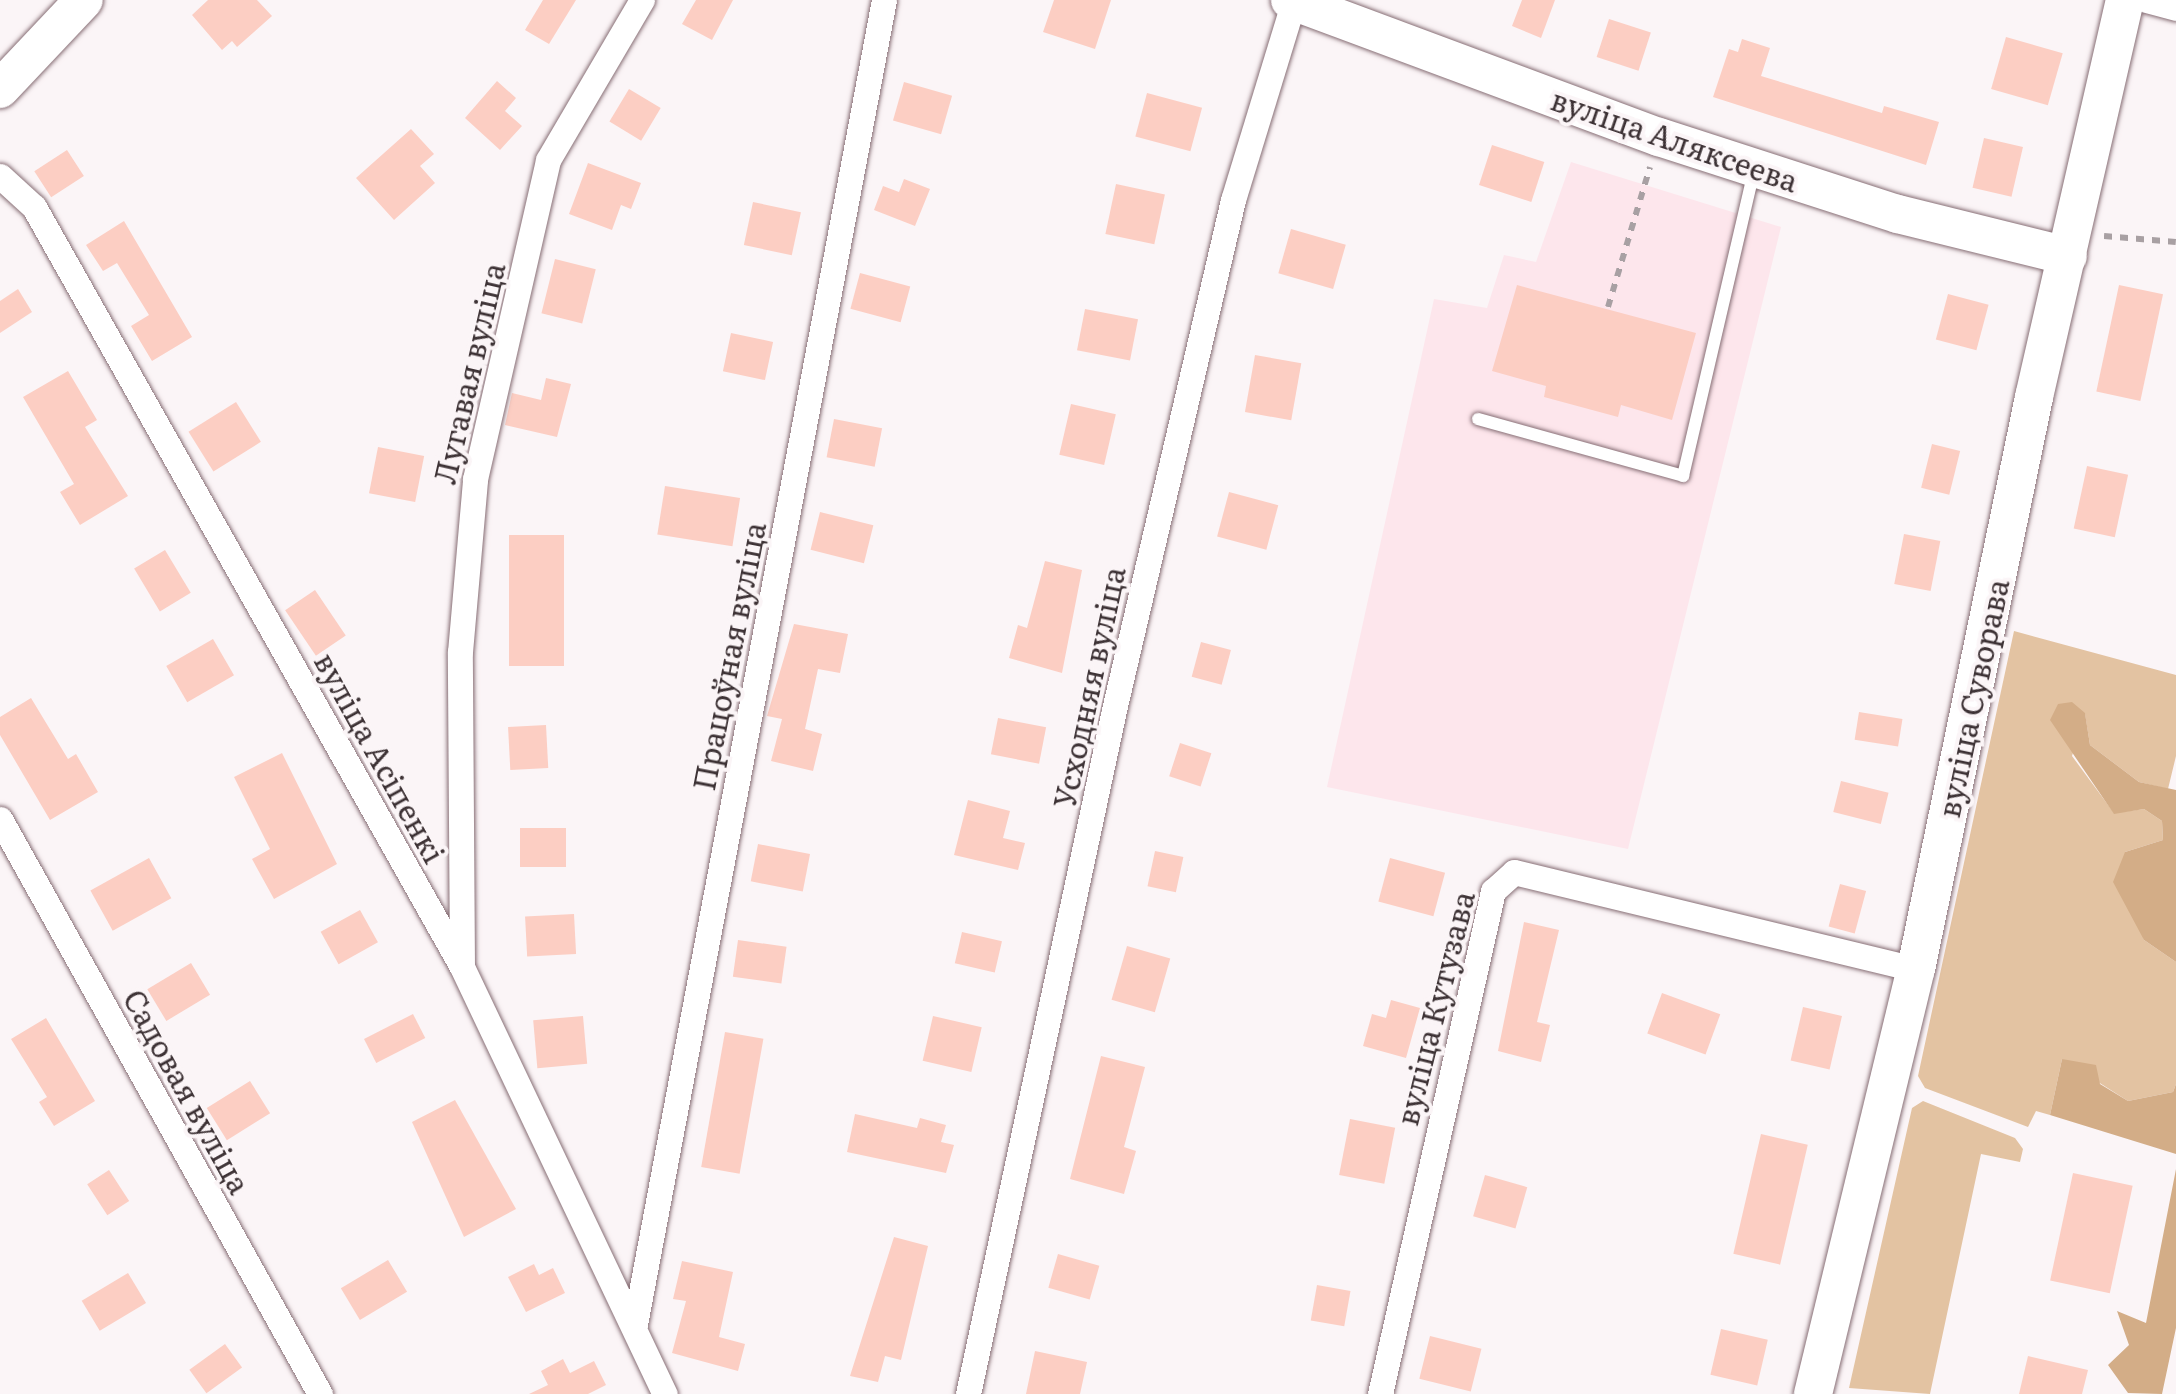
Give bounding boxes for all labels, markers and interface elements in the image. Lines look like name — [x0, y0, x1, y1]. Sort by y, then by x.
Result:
street label: вуліца Аляксеева — [1547, 80, 1803, 198]
street label: Лугавая вуліца — [425, 259, 511, 487]
street label: Працоўная вуліца — [684, 519, 772, 793]
street label: Усходняя вуліца — [1045, 563, 1131, 811]
street label: вуліца Суворава — [1929, 575, 2015, 821]
street label: вуліца Асіпенкі — [308, 646, 454, 868]
street label: вуліца Кутузава — [1387, 887, 1481, 1129]
street label: Садовая вуліца — [117, 983, 259, 1199]

